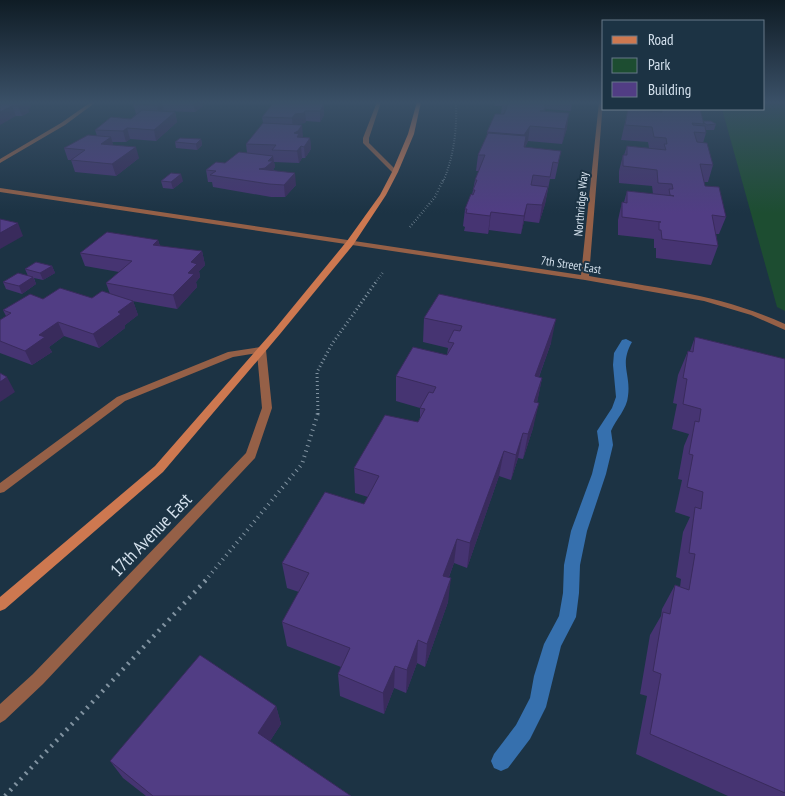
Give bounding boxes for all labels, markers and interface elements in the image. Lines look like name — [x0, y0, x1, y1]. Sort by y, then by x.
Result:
legend — [602, 20, 765, 110]
text: Road — [648, 30, 674, 49]
text: Park — [648, 55, 670, 74]
text: Building — [648, 80, 691, 99]
street label: Northridge Way — [570, 171, 591, 237]
street label: 7th Street East — [540, 252, 603, 277]
street label: 17th Avenue East — [105, 488, 196, 581]

